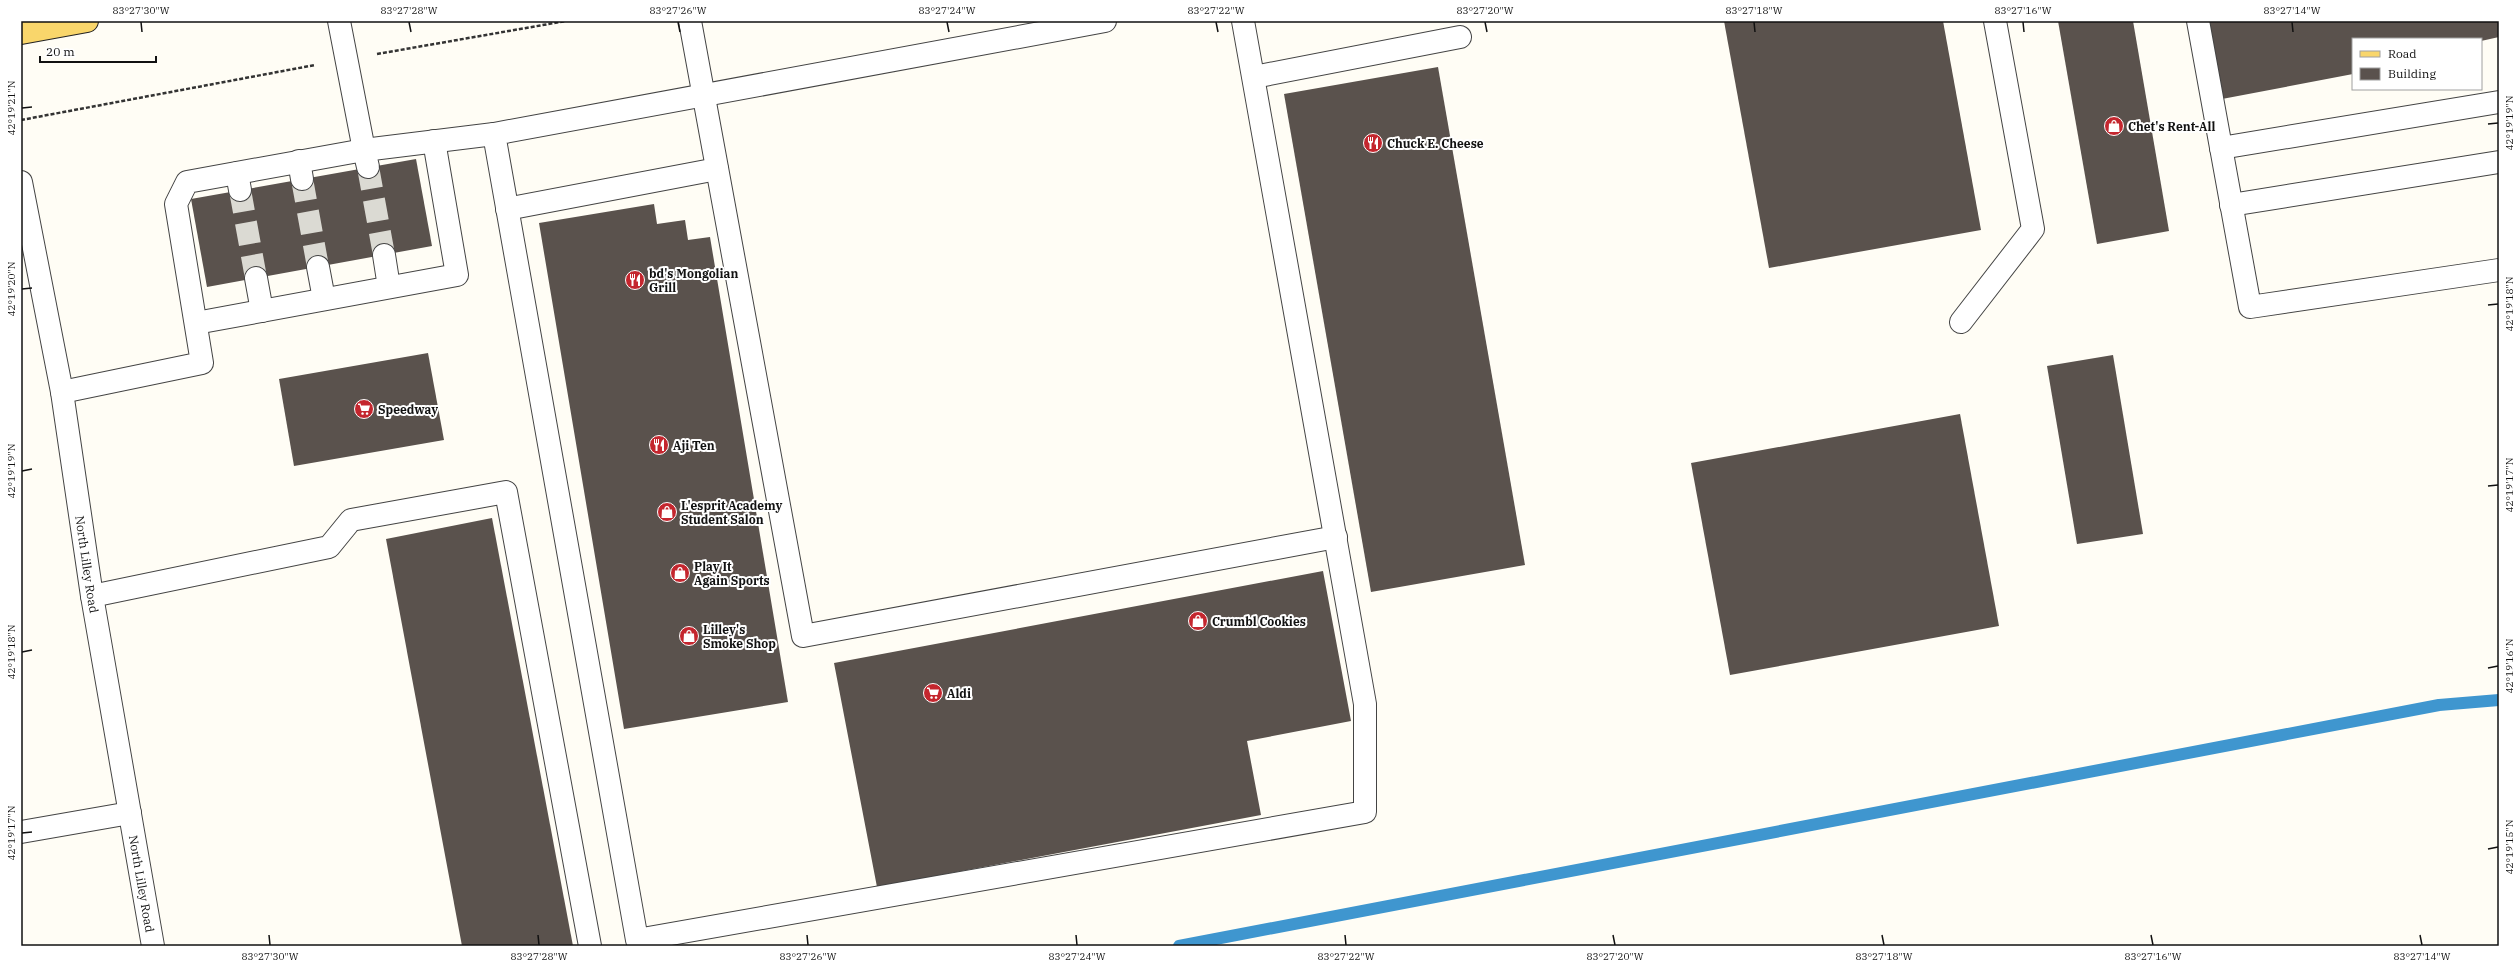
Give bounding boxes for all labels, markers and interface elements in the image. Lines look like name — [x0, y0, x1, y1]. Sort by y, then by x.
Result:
text: 83°27'30"W — [112, 4, 170, 17]
text: 83°27'28"W — [380, 4, 438, 17]
text: 83°27'26"W — [649, 4, 707, 17]
text: 83°27'24"W — [918, 4, 976, 17]
text: 83°27'22"W — [1187, 4, 1245, 17]
text: 83°27'20"W — [1456, 4, 1514, 17]
text: 83°27'18"W — [1725, 4, 1783, 17]
text: 83°27'16"W — [1994, 4, 2052, 17]
text: 83°27'14"W — [2263, 4, 2321, 17]
scale bar — [40, 38, 156, 64]
legend — [2352, 38, 2482, 90]
text: 20 m — [46, 44, 75, 59]
text: Road — [2388, 46, 2417, 61]
text: Building — [2388, 66, 2436, 81]
text: 42°19'21"N — [5, 80, 18, 136]
text: 42°19'19"N — [2503, 95, 2516, 151]
shop icon: Chet's Rent-All — [2103, 115, 2125, 137]
place label: Chet's Rent-All — [2128, 119, 2215, 134]
restaurant icon: Chuck E. Cheese — [1362, 132, 1384, 154]
place label: Chuck E. Cheese — [1387, 136, 1484, 151]
text: 42°19'20"N — [5, 261, 18, 317]
place label: bd's Mongolian Grill — [649, 266, 738, 295]
restaurant icon: bd's Mongolian Grill — [624, 269, 646, 291]
text: 42°19'18"N — [2503, 276, 2516, 332]
supermarket icon: Speedway — [353, 398, 375, 420]
place label: Speedway — [378, 402, 438, 417]
restaurant icon: Aji Ten — [648, 434, 670, 456]
place label: Aji Ten — [673, 438, 715, 453]
text: 42°19'19"N — [5, 443, 18, 499]
text: 42°19'17"N — [2503, 457, 2516, 513]
place label: L'esprit Academy Student Salon — [681, 498, 783, 527]
shop icon: L'esprit Academy Student Salon — [656, 501, 678, 523]
street label: North Lilley Road — [73, 514, 102, 614]
place label: Play It Again Sports — [694, 559, 770, 588]
shop icon: Play It Again Sports — [669, 562, 691, 584]
shop icon: Crumbl Cookies — [1187, 610, 1209, 632]
place label: Crumbl Cookies — [1212, 614, 1306, 629]
place label: Lilley's Smoke Shop — [703, 622, 776, 651]
text: 42°19'18"N — [5, 624, 18, 680]
shop icon: Lilley's Smoke Shop — [678, 625, 700, 647]
text: 42°19'16"N — [2503, 638, 2516, 694]
supermarket icon: Aldi — [922, 682, 944, 704]
place label: Aldi — [947, 686, 971, 701]
text: 42°19'17"N — [5, 805, 18, 861]
text: 42°19'15"N — [2503, 819, 2516, 875]
street label: North Lilley Road — [126, 834, 158, 933]
text: 83°27'30"W — [241, 950, 299, 963]
text: 83°27'28"W — [510, 950, 568, 963]
text: 83°27'26"W — [779, 950, 837, 963]
text: 83°27'24"W — [1048, 950, 1106, 963]
text: 83°27'22"W — [1317, 950, 1375, 963]
text: 83°27'20"W — [1586, 950, 1644, 963]
text: 83°27'18"W — [1855, 950, 1913, 963]
text: 83°27'16"W — [2124, 950, 2182, 963]
text: 83°27'14"W — [2393, 950, 2451, 963]

